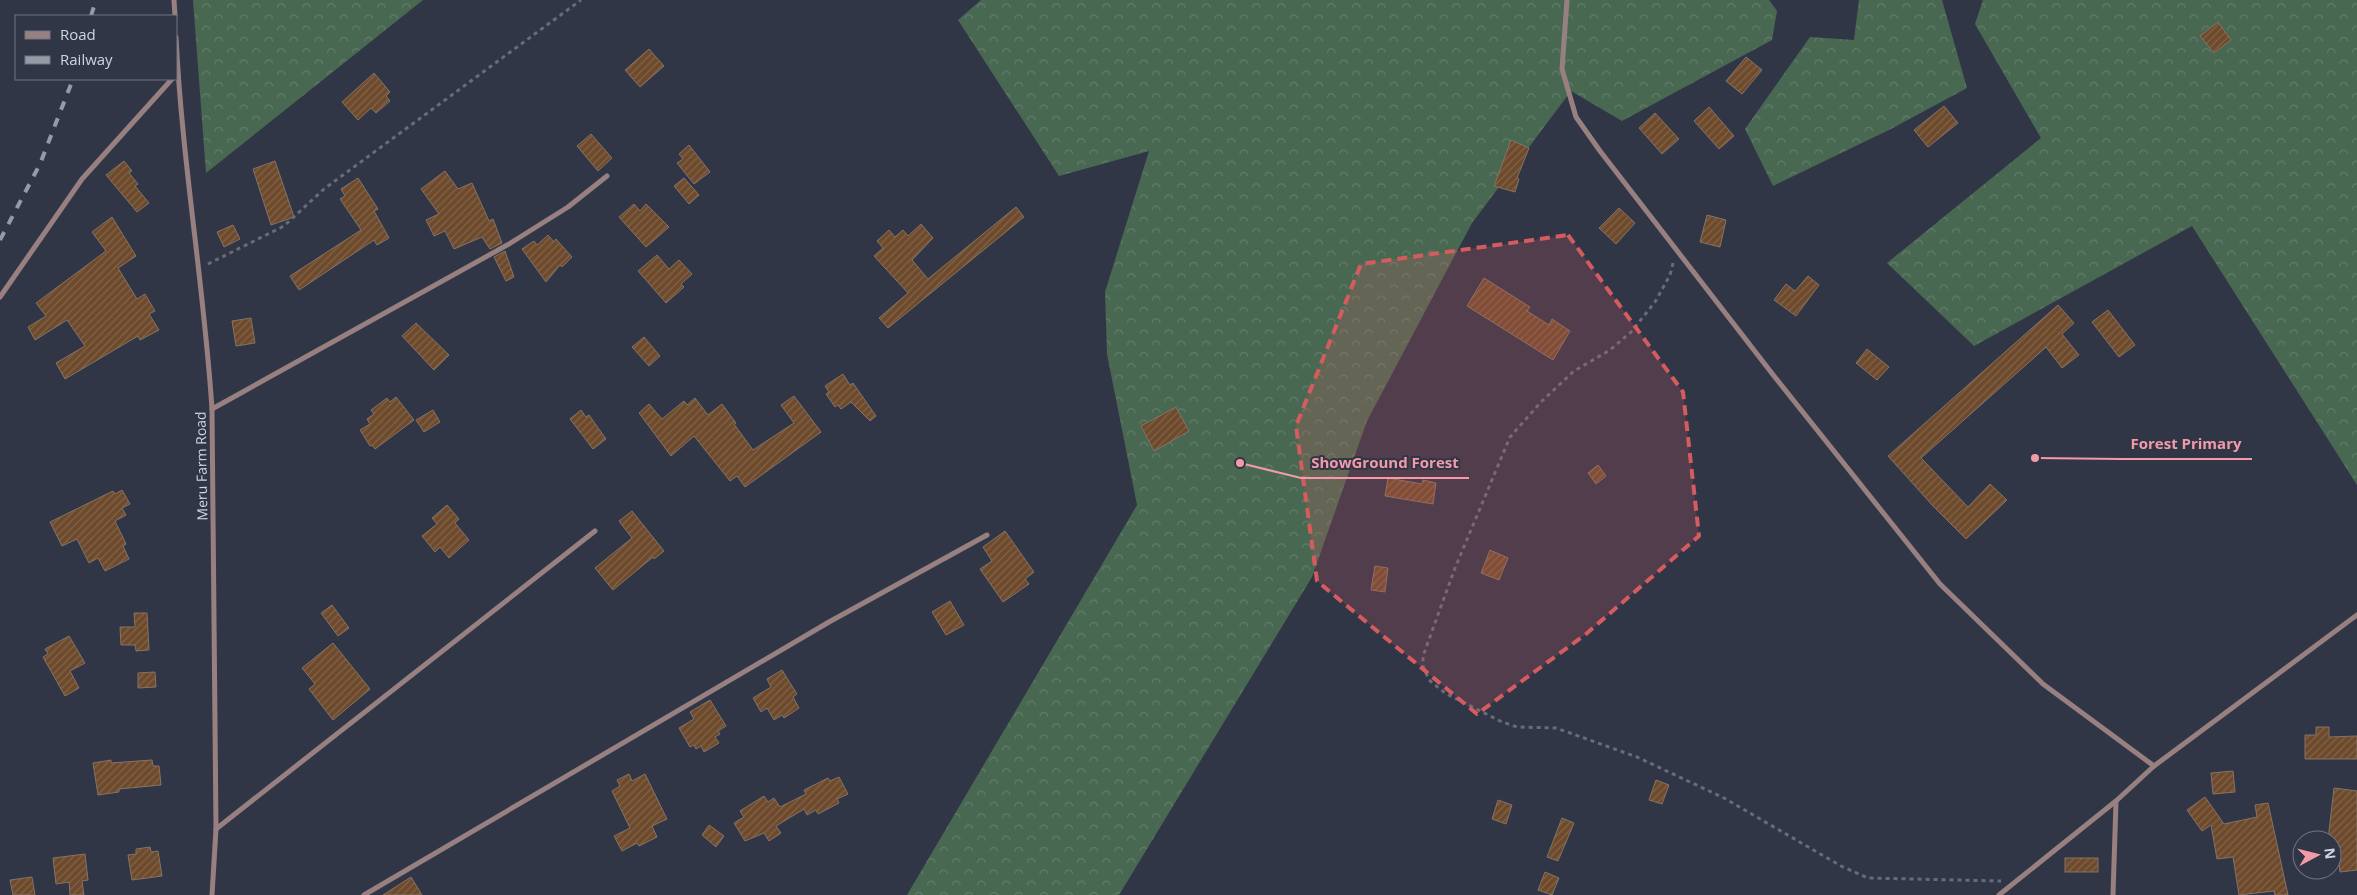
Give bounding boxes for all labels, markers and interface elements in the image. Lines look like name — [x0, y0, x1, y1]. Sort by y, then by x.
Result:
legend — [15, 15, 178, 80]
text: Road — [60, 24, 96, 44]
text: Railway — [60, 49, 113, 69]
street label: Meru Farm Road — [191, 411, 211, 521]
callout: Forest Primary — [2121, 429, 2252, 459]
text: Forest Primary — [2131, 433, 2242, 453]
callout: ShowGround Forest — [1301, 448, 1469, 478]
text: ShowGround Forest — [1311, 452, 1459, 472]
north arrow — [2292, 830, 2342, 880]
text: N — [2320, 847, 2341, 860]

